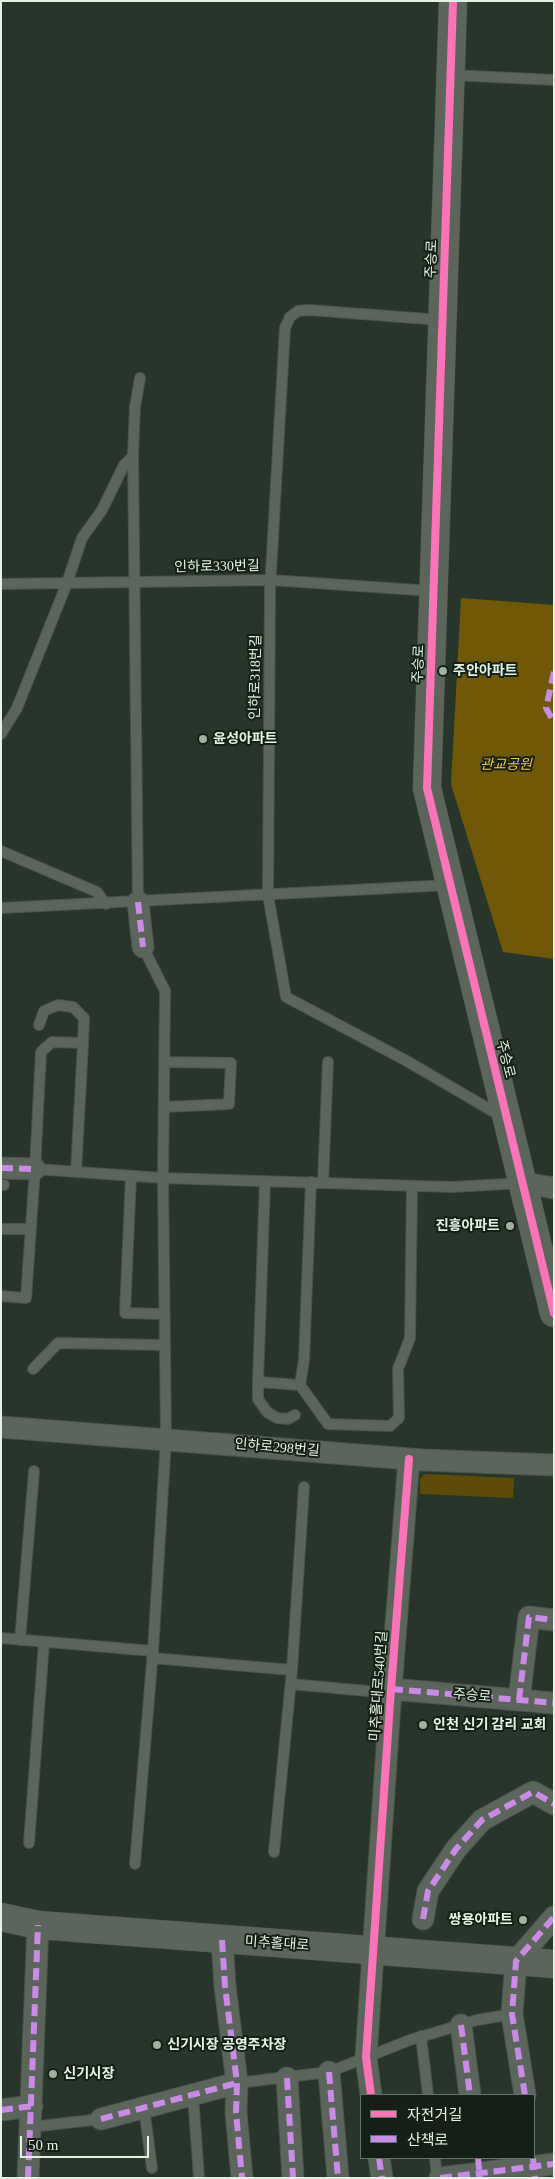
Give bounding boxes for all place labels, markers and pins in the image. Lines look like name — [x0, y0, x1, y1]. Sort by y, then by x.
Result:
place label: 주안아파트 — [453, 663, 517, 679]
marker: 주안아파트 — [437, 665, 449, 677]
place label: 윤성아파트 — [213, 731, 277, 747]
marker: 윤성아파트 — [197, 733, 209, 745]
place label: 진흥아파트 — [436, 1218, 500, 1234]
marker: 진흥아파트 — [504, 1220, 516, 1232]
place label: 인천 신기 감리 교회 — [433, 1717, 547, 1733]
marker: 인천 신기 감리 교회 — [417, 1719, 429, 1731]
place label: 쌍용아파트 — [449, 1912, 513, 1928]
marker: 쌍용아파트 — [517, 1914, 529, 1926]
place label: 신기시장 공영주차장 — [167, 2037, 286, 2053]
marker: 신기시장 공영주차장 — [151, 2039, 163, 2051]
place label: 신기시장 — [63, 2066, 115, 2082]
marker: 신기시장 — [47, 2068, 59, 2080]

